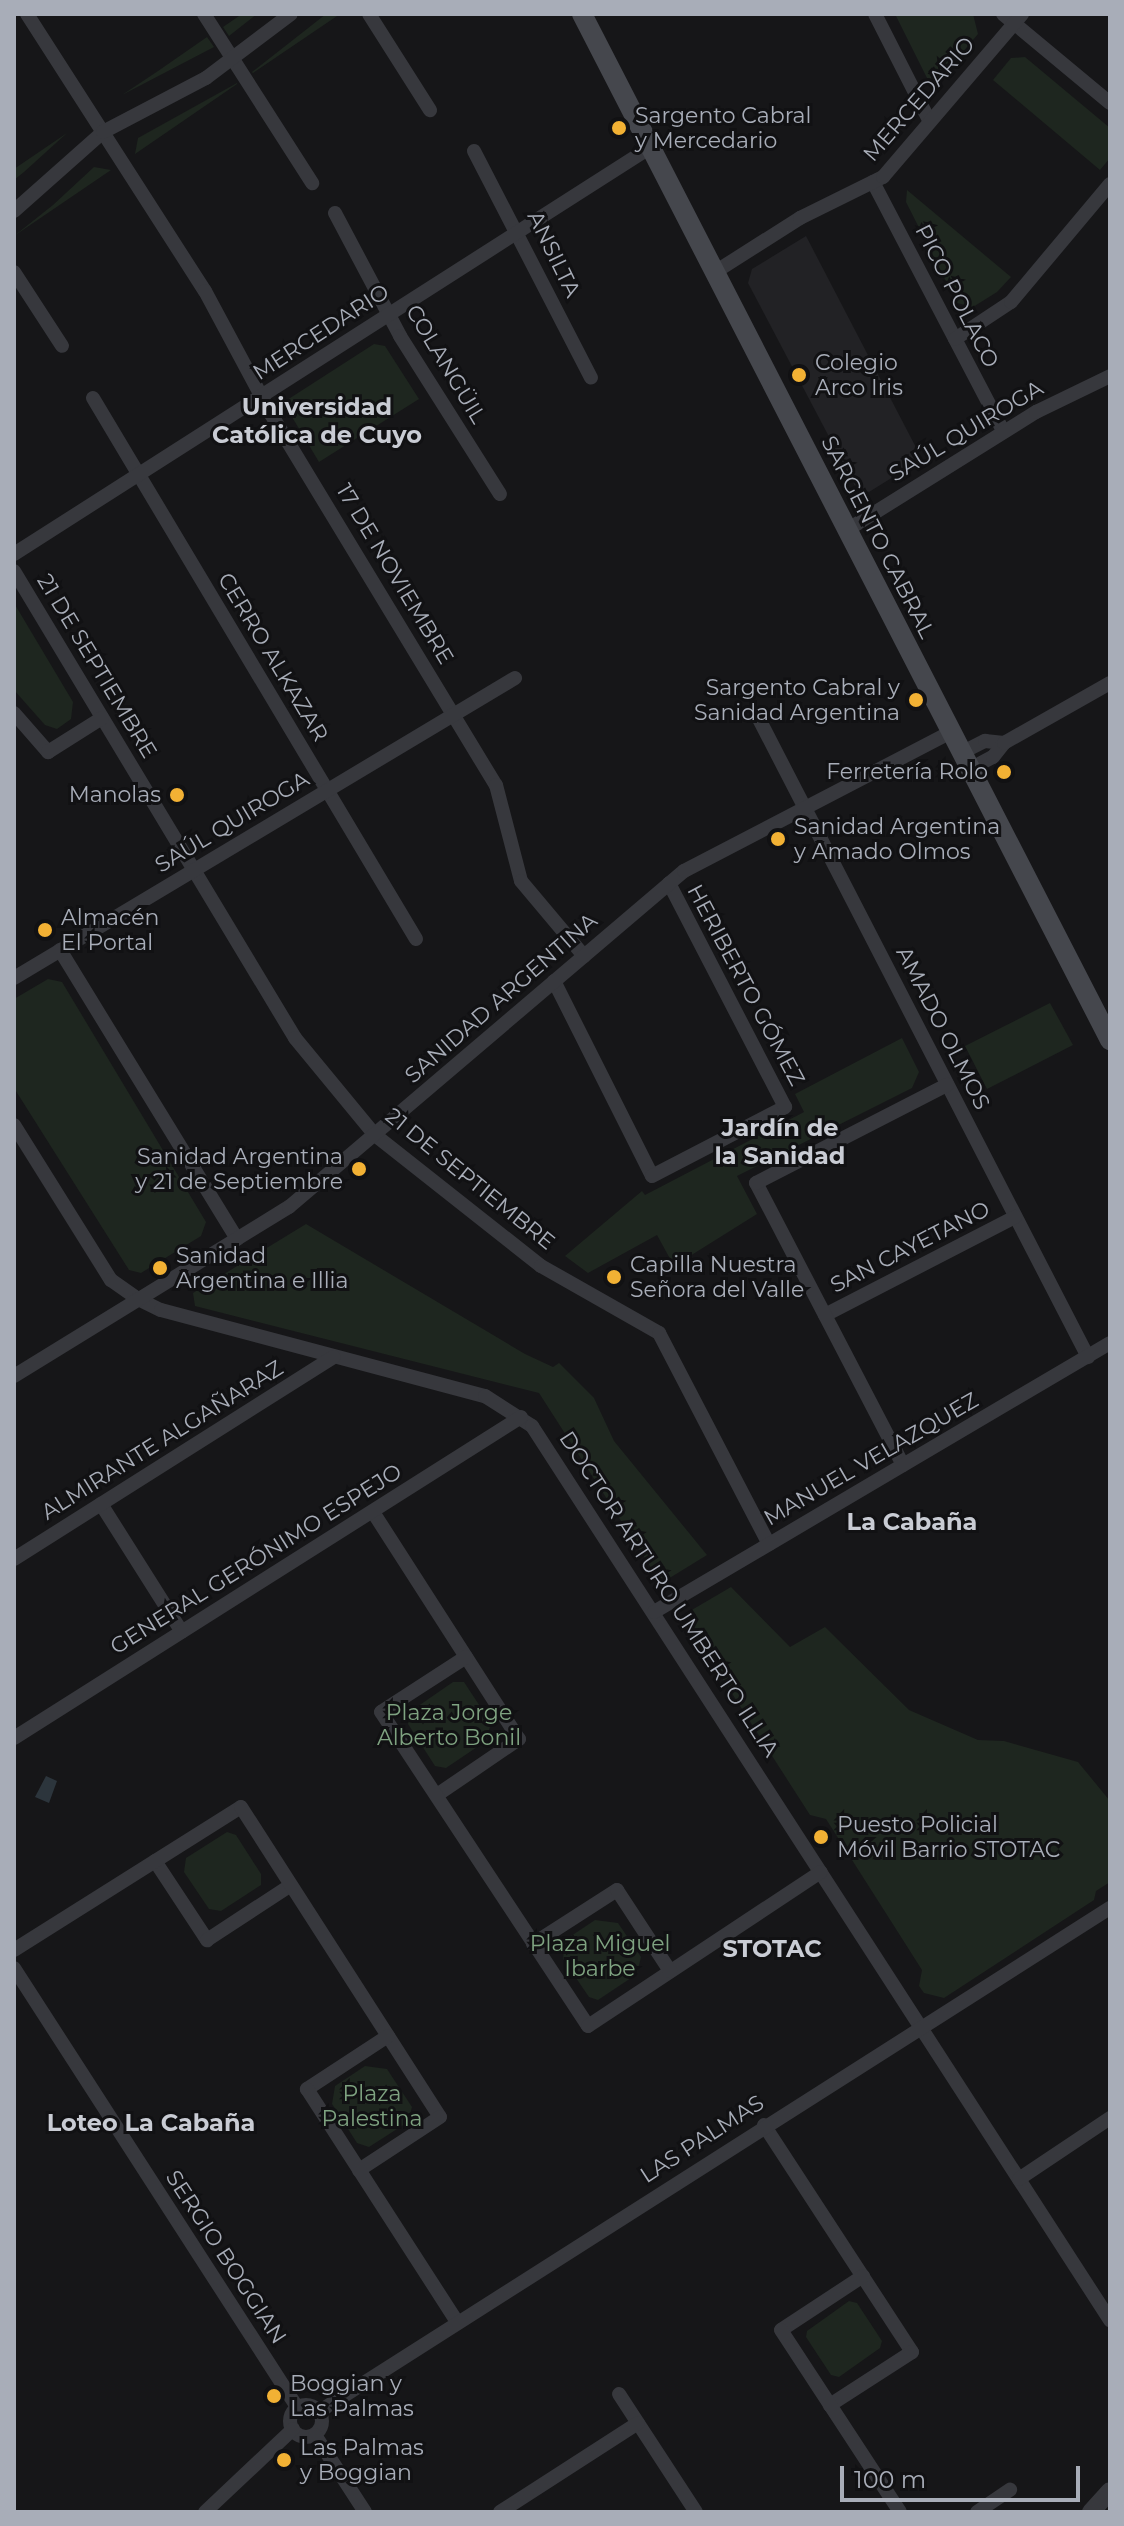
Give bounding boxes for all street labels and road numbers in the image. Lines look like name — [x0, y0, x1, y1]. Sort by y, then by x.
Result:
street label: MERCEDARIO — [858, 31, 980, 167]
street label: ANSILTA — [522, 207, 586, 301]
street label: PICO POLACO — [910, 220, 1004, 372]
street label: MERCEDARIO — [248, 278, 394, 386]
street label: COLANGÜIL — [400, 300, 492, 428]
street label: SAÚL QUIROGA — [884, 375, 1048, 487]
street label: SARGENTO CABRAL — [815, 431, 941, 643]
street label: 17 DE NOVIEMBRE — [331, 479, 459, 669]
street label: CERRO ALKAZAR — [212, 568, 334, 746]
street label: 21 DE SEPTIEMBRE — [32, 569, 162, 763]
street label: SAÚL QUIROGA — [150, 766, 314, 878]
street label: HERIBERTO GÓMEZ — [682, 880, 810, 1090]
street label: SANIDAD ARGENTINA — [400, 907, 602, 1089]
street label: AMADO OLMOS — [891, 942, 995, 1114]
street label: 21 DE SEPTIEMBRE — [380, 1103, 560, 1255]
street label: SAN CAYETANO — [826, 1195, 994, 1299]
street label: ALMIRANTE ALGAÑARAZ — [36, 1355, 288, 1525]
street label: MANUEL VELAZQUEZ — [759, 1387, 983, 1531]
street label: DOCTOR ARTURO UMBERTO ILLIA — [554, 1426, 784, 1762]
street label: GENERAL GERÓNIMO ESPEJO — [105, 1458, 407, 1660]
street label: LAS PALMAS — [635, 2089, 769, 2189]
street label: SERGIO BOGGIAN — [160, 2165, 292, 2349]

